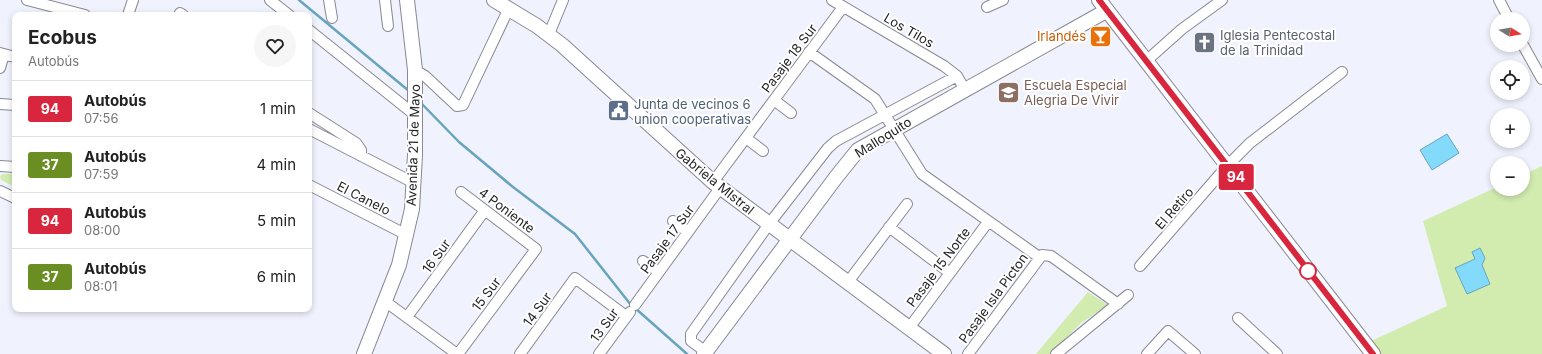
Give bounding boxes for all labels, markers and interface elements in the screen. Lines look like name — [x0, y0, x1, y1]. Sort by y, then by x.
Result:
street label: Los Tilos — [881, 9, 937, 51]
north arrow — [1490, 12, 1530, 52]
map controls — [1490, 12, 1530, 196]
street label: Pasaje 18 Sur — [758, 20, 820, 96]
bar icon: Irlandés — [1088, 23, 1114, 49]
button: heart — [254, 25, 296, 67]
text: Ecobus — [28, 26, 97, 49]
place label: Iglesia Pentecostal de la Trinidad — [1220, 27, 1335, 58]
place label: Irlandés — [1037, 28, 1086, 44]
church icon: Iglesia Pentecostal de la Trinidad — [1191, 29, 1217, 55]
text: Autobús — [28, 53, 79, 69]
button: locate — [1490, 60, 1530, 100]
place label: Escuela Especial Alegria De Vivir — [1024, 77, 1127, 108]
school or university icon: Escuela Especial Alegria De Vivir — [996, 79, 1022, 105]
street label: Avenida 21 de Mayo — [403, 83, 423, 206]
text: Autobús — [84, 91, 146, 110]
place label: Junta de vecinos 6 union cooperativas — [634, 96, 751, 127]
public building icon: Junta de vecinos 6 union cooperativas — [605, 98, 631, 124]
text: 1 min — [260, 99, 296, 118]
text: 94 — [41, 100, 59, 117]
button: + — [1490, 108, 1530, 148]
text: 07:56 — [84, 110, 119, 126]
street label: Malloquito — [852, 113, 914, 161]
street label: Gabriela MIstral — [672, 144, 758, 218]
text: Autobús — [84, 147, 146, 166]
text: 4 min — [256, 155, 296, 174]
text: 37 — [41, 156, 59, 173]
button: − — [1490, 156, 1530, 196]
line badge: 94 — [1218, 164, 1254, 190]
text: 07:59 — [84, 166, 119, 182]
text: 94 — [1227, 168, 1245, 185]
street label: El Canelo — [335, 178, 393, 218]
street label: 4 Poniente — [476, 184, 538, 236]
street label: El Retiro — [1151, 184, 1197, 232]
street label: Pasaje 17 Sur — [637, 201, 697, 277]
text: Autobús — [84, 203, 146, 222]
text: 5 min — [257, 211, 296, 230]
text: 94 — [41, 212, 59, 229]
text: 08:00 — [84, 222, 120, 238]
street label: Pasaje 15 Norte — [903, 224, 973, 310]
street label: 16 Sur — [418, 236, 454, 276]
street label: Pasaje Isla Picton — [955, 250, 1031, 346]
text: Autobús — [84, 259, 146, 278]
unlabelled marker — [1299, 262, 1317, 280]
text: 6 min — [257, 267, 296, 286]
text: 37 — [41, 268, 59, 285]
street label: 15 Sur — [468, 274, 504, 314]
text: 08:01 — [84, 278, 117, 294]
street label: 14 Sur — [519, 289, 555, 329]
street label: 13 Sur — [586, 305, 622, 345]

